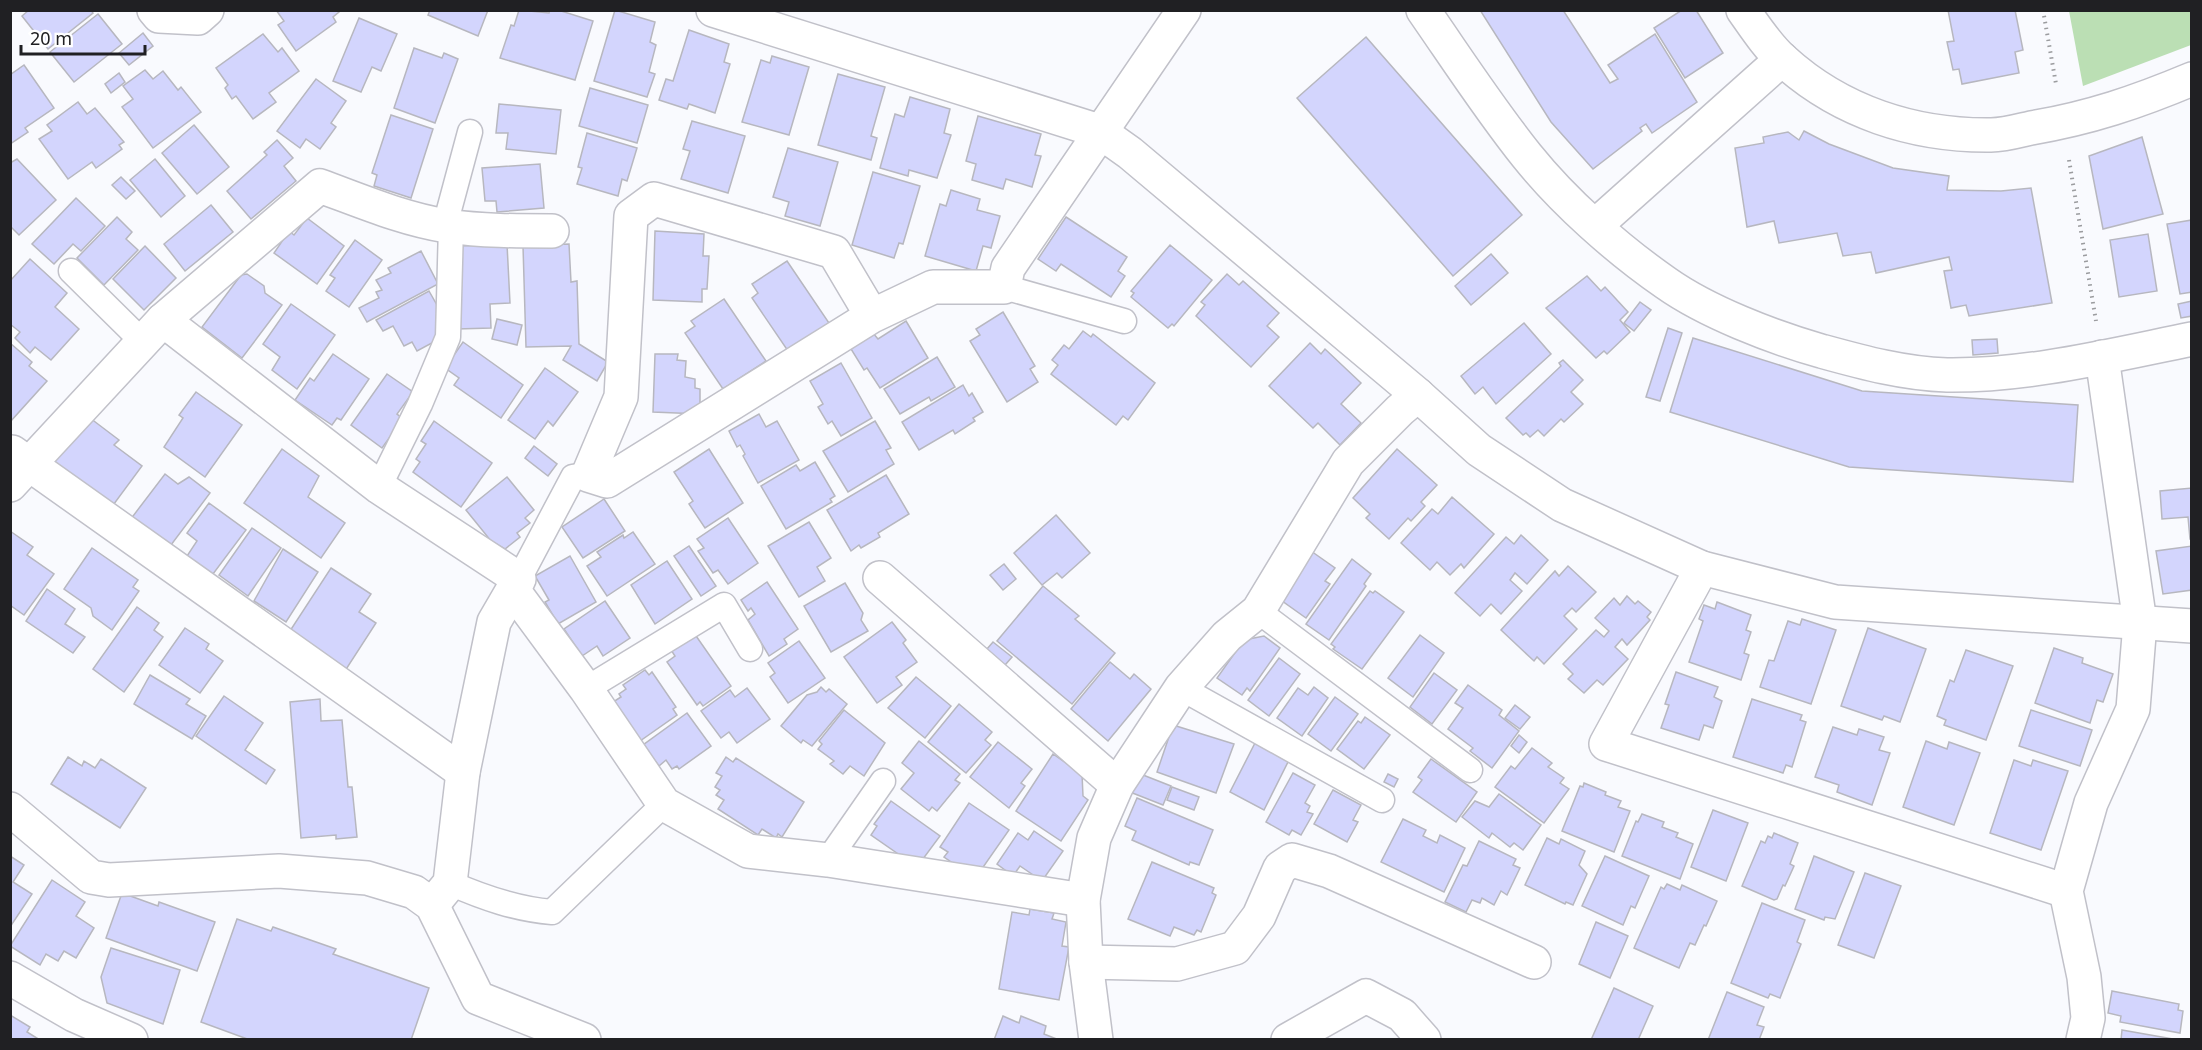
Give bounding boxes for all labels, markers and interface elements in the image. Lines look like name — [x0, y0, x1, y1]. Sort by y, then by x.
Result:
scale bar — [21, 18, 146, 56]
text: 20 m — [30, 26, 72, 50]

